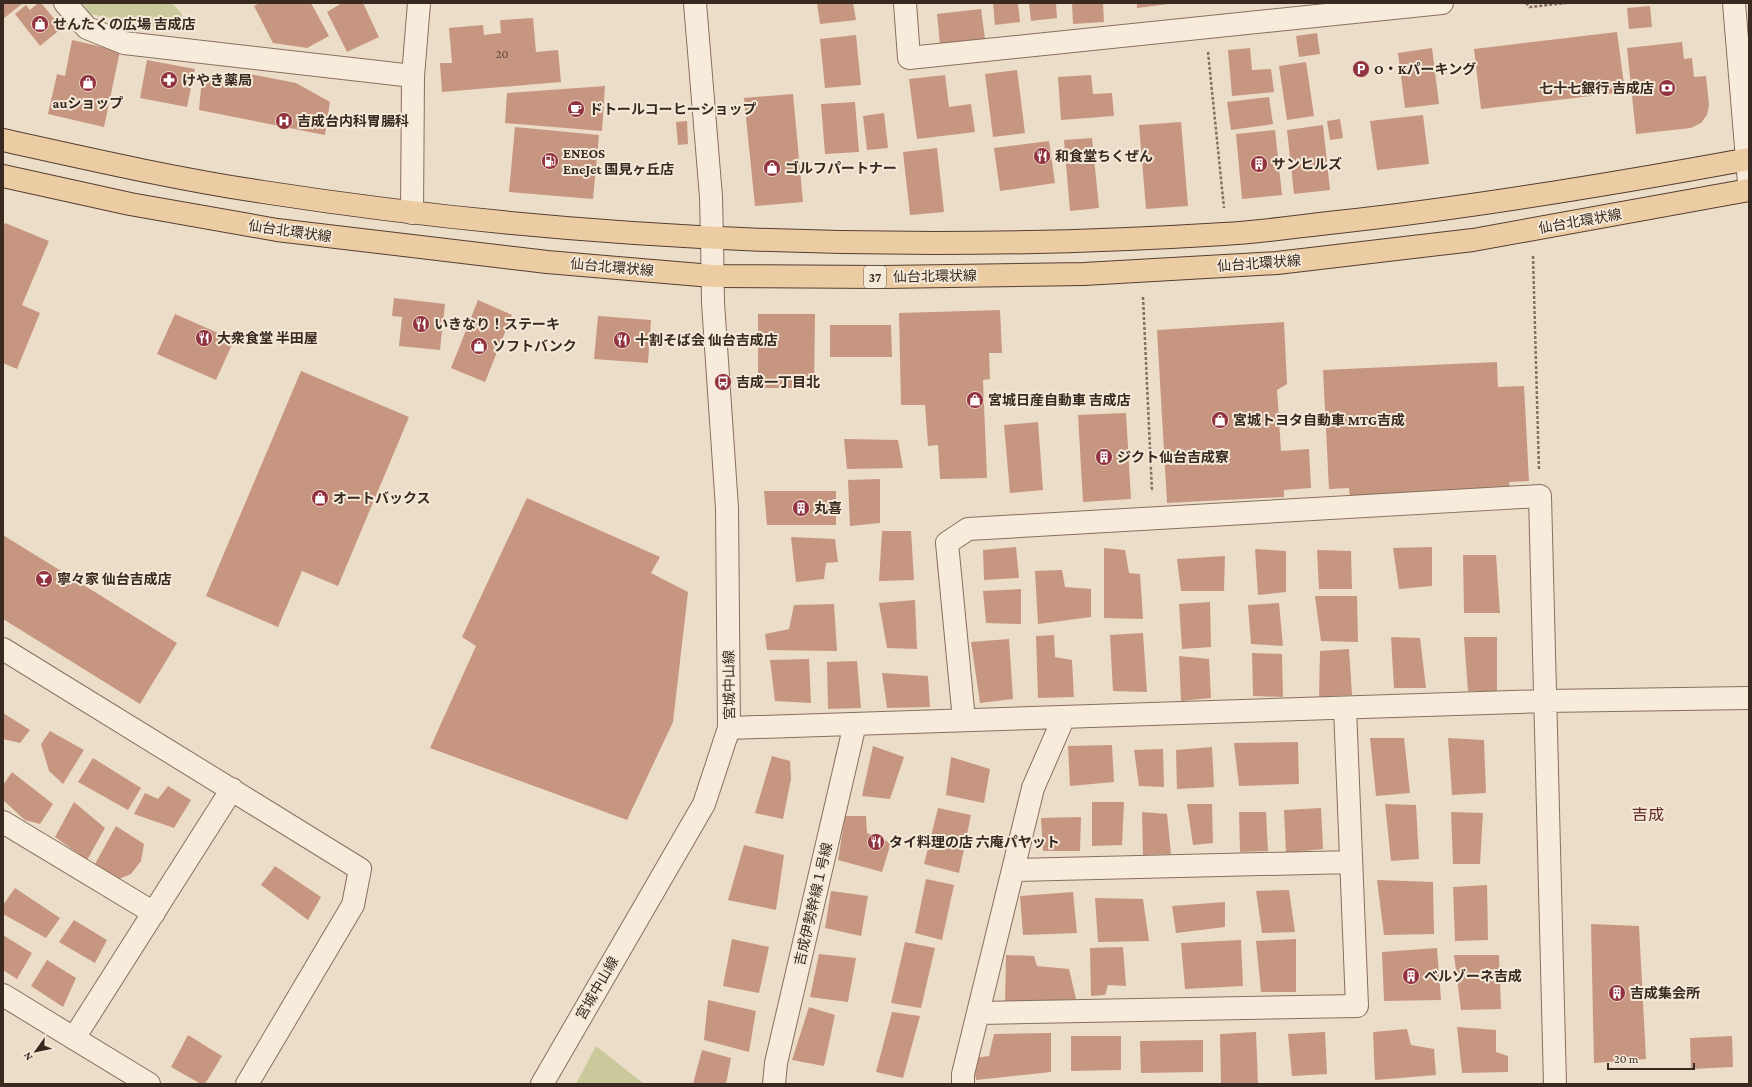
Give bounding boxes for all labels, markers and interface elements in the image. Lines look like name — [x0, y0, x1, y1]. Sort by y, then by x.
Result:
shop icon: せんたくの広場 吉成店 — [30, 14, 50, 34]
place label: せんたくの広場 吉成店 — [53, 16, 196, 32]
house number: 20 — [496, 47, 508, 61]
parking icon: O・Kパーキング — [1351, 59, 1371, 79]
place label: O・Kパーキング — [1374, 61, 1476, 77]
pharmacy icon: けやき薬局 — [159, 70, 179, 90]
place label: けやき薬局 — [182, 72, 252, 88]
shop icon: auショップ — [78, 73, 98, 93]
bank icon: 七十七銀行 吉成店 — [1657, 78, 1677, 98]
place label: 七十七銀行 吉成店 — [1539, 80, 1654, 96]
place label: auショップ — [53, 95, 123, 111]
cafe icon: ドトールコーヒーショップ — [566, 99, 586, 119]
place label: ドトールコーヒーショップ — [589, 101, 756, 117]
hospital icon: 吉成台内科胃腸科 — [274, 111, 294, 131]
place label: 吉成台内科胃腸科 — [297, 113, 409, 129]
place label: ENEOS EneJet 国見ヶ丘店 — [563, 145, 674, 177]
restaurant icon: 和食堂ちくぜん — [1032, 146, 1052, 166]
place label: 和食堂ちくぜん — [1055, 148, 1153, 164]
fuel station icon: ENEOS EneJet 国見ヶ丘店 — [540, 151, 560, 171]
building icon: サンヒルズ — [1249, 154, 1269, 174]
place label: サンヒルズ — [1272, 156, 1342, 172]
shop icon: ゴルフパートナー — [762, 158, 782, 178]
place label: ゴルフパートナー — [785, 160, 897, 176]
street label: 仙台北環状線 — [1537, 206, 1623, 236]
street label: 仙台北環状線 — [247, 217, 333, 245]
street label: 仙台北環状線 — [1217, 252, 1301, 274]
street label: 仙台北環状線 — [569, 255, 655, 279]
road number: 37 — [864, 266, 886, 288]
street label: 仙台北環状線 — [893, 267, 977, 285]
restaurant icon: いきなり！ステーキ — [411, 314, 431, 334]
place label: いきなり！ステーキ — [434, 316, 560, 332]
restaurant icon: 大衆食堂 半田屋 — [194, 328, 214, 348]
place label: 大衆食堂 半田屋 — [217, 330, 318, 346]
restaurant icon: 十割そば会 仙台吉成店 — [612, 330, 632, 350]
place label: 十割そば会 仙台吉成店 — [635, 332, 778, 348]
shop icon: ソフトバンク — [469, 336, 489, 356]
place label: ソフトバンク — [492, 338, 577, 354]
bus stop icon: 吉成一丁目北 — [713, 372, 733, 392]
place label: 吉成一丁目北 — [736, 374, 820, 390]
shop icon: 宮城日産自動車 吉成店 — [965, 390, 985, 410]
place label: 宮城日産自動車 吉成店 — [988, 392, 1131, 408]
shop icon: 宮城トヨタ自動車 MTG吉成 — [1210, 410, 1230, 430]
place label: 宮城トヨタ自動車 MTG吉成 — [1233, 412, 1405, 428]
building icon: ジクト仙台吉成寮 — [1094, 447, 1114, 467]
place label: ジクト仙台吉成寮 — [1117, 449, 1229, 465]
shop icon: オートバックス — [310, 488, 330, 508]
place label: オートバックス — [333, 490, 431, 506]
building icon: 丸喜 — [791, 498, 811, 518]
place label: 丸喜 — [814, 500, 842, 516]
bar icon: 寧々家 仙台吉成店 — [34, 569, 54, 589]
place label: 寧々家 仙台吉成店 — [57, 571, 172, 587]
street label: 宮城中山線 — [720, 650, 738, 720]
district label: 吉成 — [1632, 806, 1664, 823]
restaurant icon: タイ料理の店 六庵パヤット — [866, 832, 886, 852]
place label: タイ料理の店 六庵パヤット — [889, 834, 1060, 850]
street label: 吉成伊勢幹線１号線 — [791, 841, 835, 967]
street label: 宮城中山線 — [573, 954, 621, 1022]
building icon: ベルゾーネ吉成 — [1401, 966, 1421, 986]
place label: ベルゾーネ吉成 — [1424, 968, 1522, 984]
building icon: 吉成集会所 — [1607, 983, 1627, 1003]
place label: 吉成集会所 — [1630, 985, 1700, 1001]
north arrow — [16, 1031, 56, 1071]
scale bar — [1608, 1045, 1694, 1071]
text: N — [20, 1050, 35, 1063]
text: 20 m — [1614, 1052, 1639, 1066]

